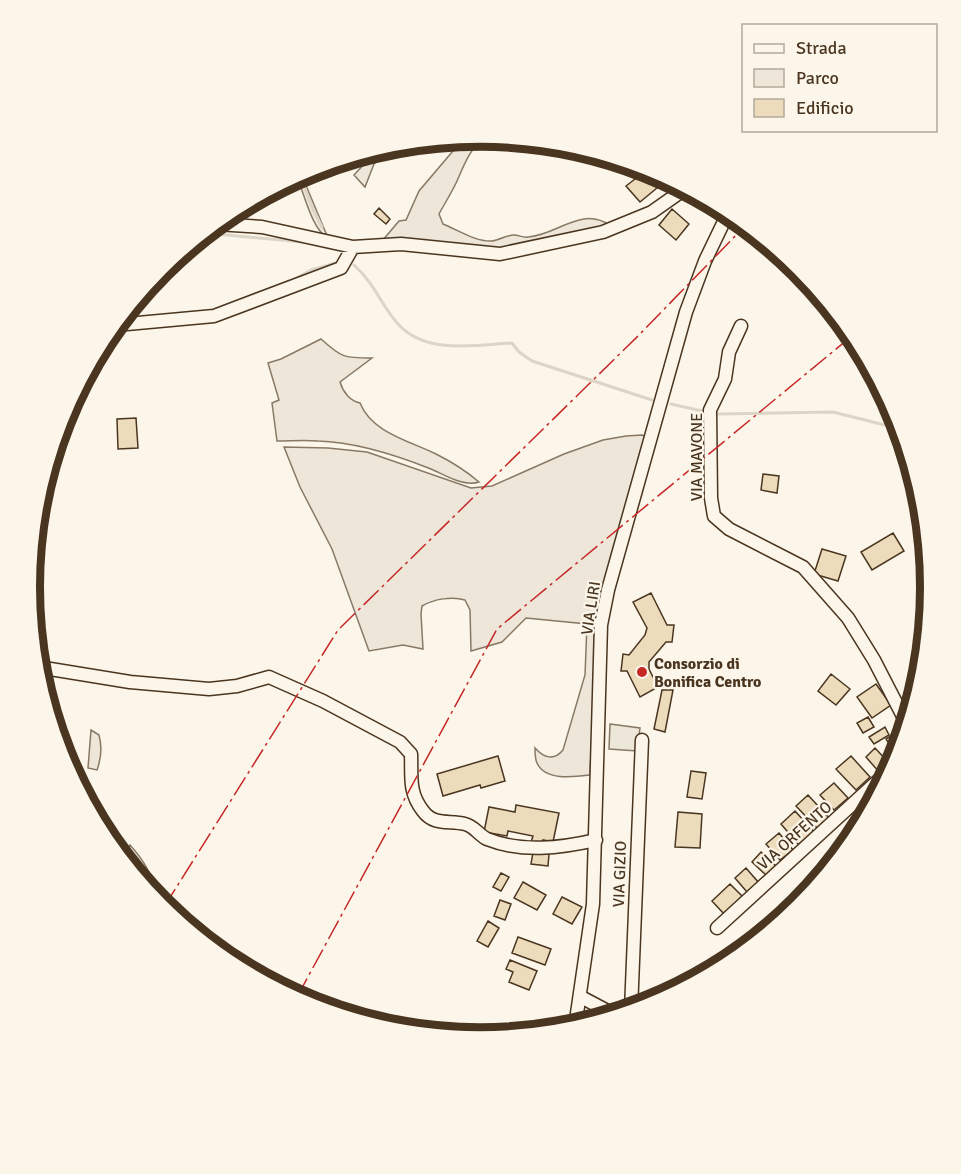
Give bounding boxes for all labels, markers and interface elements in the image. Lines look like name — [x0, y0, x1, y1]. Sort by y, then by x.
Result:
legend — [742, 24, 937, 132]
text: Strada — [796, 37, 847, 59]
text: Parco — [796, 67, 839, 89]
text: Edificio — [796, 97, 854, 119]
street label: VIA MAVONE — [687, 413, 707, 501]
street label: VIA LIRI — [577, 580, 605, 637]
place label: Consorzio di Bonifica Centro — [654, 654, 761, 692]
marker: Consorzio di Bonifica Centro — [635, 665, 649, 679]
street label: VIA ORFENTO — [753, 797, 836, 874]
street label: VIA GIZIO — [609, 841, 631, 908]

